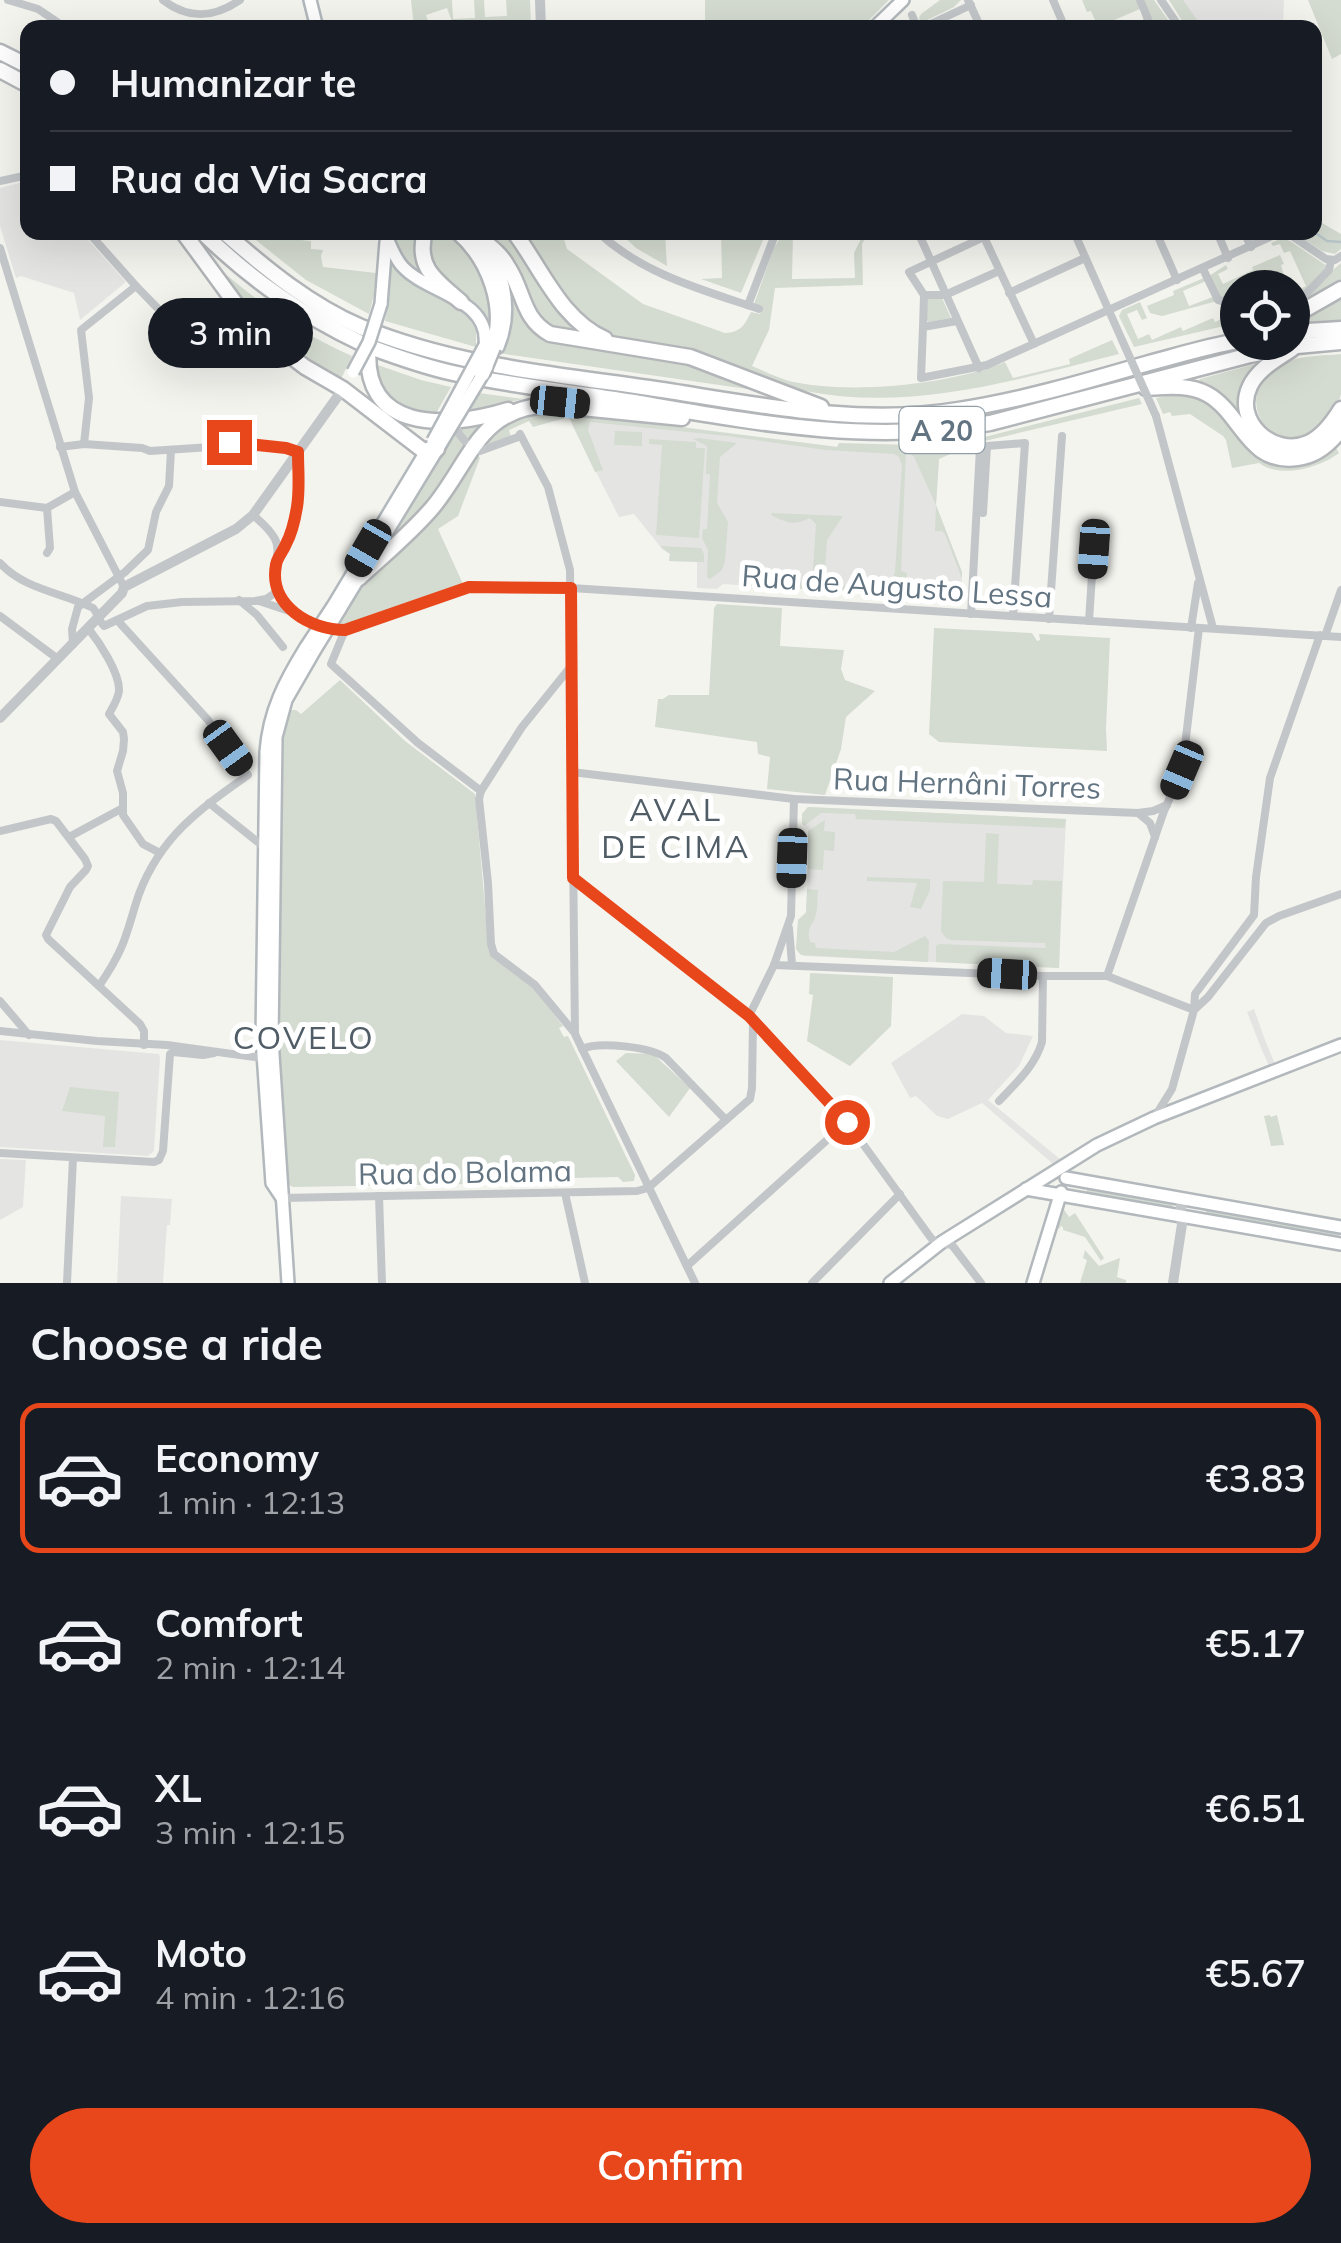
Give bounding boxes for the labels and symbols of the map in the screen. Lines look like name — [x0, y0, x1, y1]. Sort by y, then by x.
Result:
callout: 3 min — [146, 297, 312, 367]
car — [529, 384, 591, 420]
road number: A 20 — [900, 407, 984, 453]
route end — [207, 420, 252, 465]
car — [340, 515, 396, 581]
car — [1077, 518, 1111, 580]
street label: Rua de Augusto Lessa — [740, 556, 1054, 616]
car — [198, 715, 258, 781]
car — [1156, 737, 1208, 803]
street label: Rua Hernâni Torres — [832, 759, 1102, 807]
district label: AVAL DE CIMA — [601, 789, 751, 866]
car — [776, 827, 808, 889]
car — [976, 957, 1038, 991]
district label: COVELO — [233, 1017, 375, 1057]
route start — [825, 1100, 870, 1145]
street label: Rua do Bolama — [358, 1151, 572, 1193]

